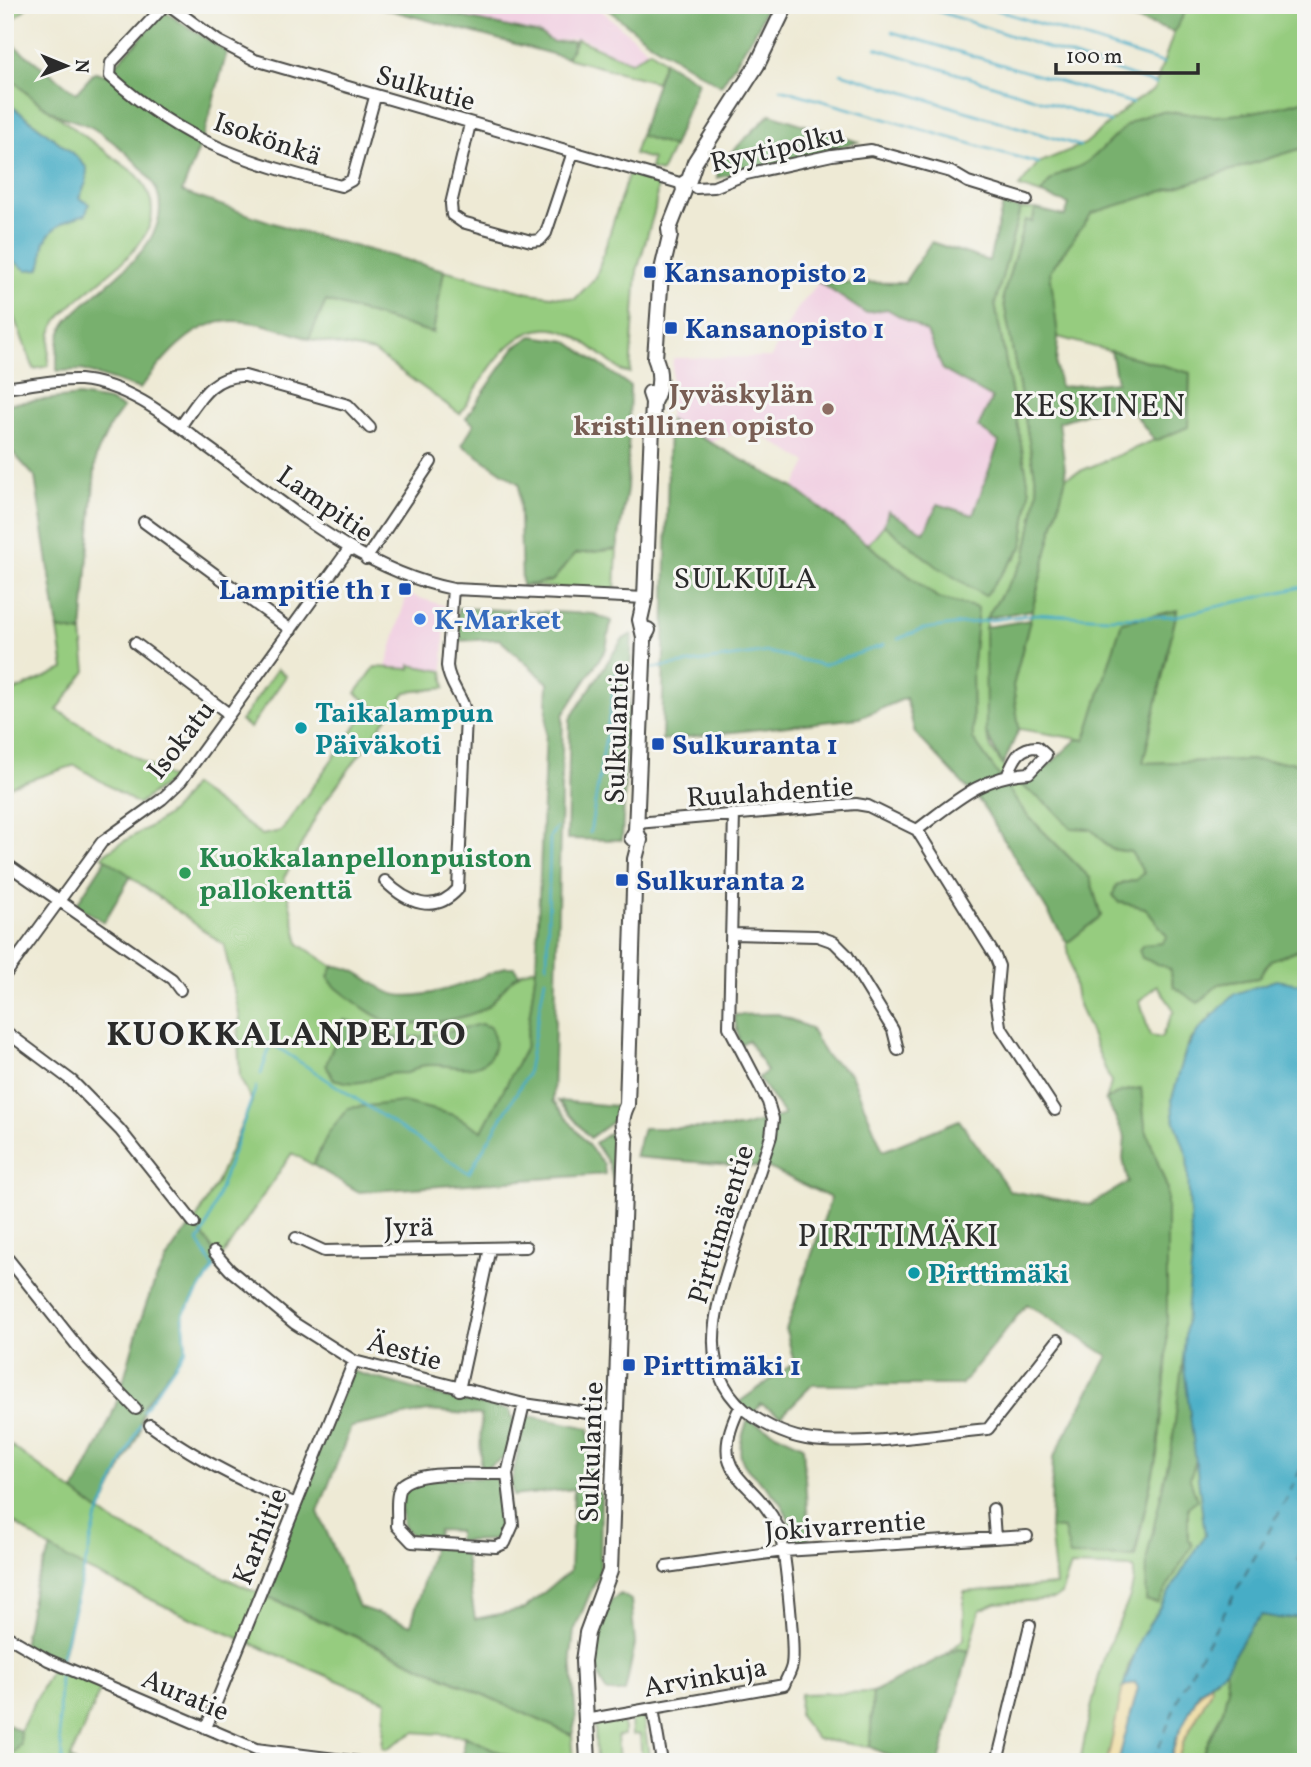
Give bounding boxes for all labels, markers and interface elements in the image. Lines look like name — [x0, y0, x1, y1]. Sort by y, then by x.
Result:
north arrow — [32, 32, 102, 102]
scale bar — [1056, 32, 1197, 76]
text: 100 m — [1066, 43, 1123, 72]
street label: Sulkutie — [371, 57, 480, 122]
text: N — [68, 59, 94, 74]
street label: Isokönkä — [208, 104, 327, 177]
street label: Ryytipolku — [707, 115, 849, 184]
place label: Kansanopisto 2 — [664, 255, 867, 294]
marker: Kansanopisto 2 — [642, 264, 658, 280]
place label: Kansanopisto 1 — [685, 311, 884, 350]
marker: Kansanopisto 1 — [663, 320, 679, 336]
place label: Jyväskylän kristillinen opisto — [573, 376, 814, 447]
district label: KESKINEN — [1013, 386, 1187, 430]
marker: Jyväskylän kristillinen opisto — [820, 401, 836, 417]
street label: Lampitie — [268, 457, 381, 553]
district label: SULKULA — [673, 559, 819, 601]
place label: Lampitie th 1 — [219, 572, 391, 611]
marker: Lampitie th 1 — [397, 581, 413, 597]
place label: K-Market — [434, 602, 561, 641]
marker: K-Market — [412, 611, 428, 627]
street label: Sulkulantie — [597, 662, 640, 804]
street label: Isokatu — [139, 693, 225, 788]
place label: Taikalampun Päiväkoti — [315, 695, 494, 766]
marker: Taikalampun Päiväkoti — [293, 720, 309, 736]
place label: Sulkuranta 1 — [672, 727, 838, 766]
marker: Sulkuranta 1 — [650, 736, 666, 752]
street label: Ruulahdentie — [685, 768, 855, 819]
place label: Kuokkalanpellonpuiston pallokenttä — [199, 840, 532, 911]
place label: Sulkuranta 2 — [636, 863, 805, 902]
marker: Kuokkalanpellonpuiston pallokenttä — [177, 865, 193, 881]
marker: Sulkuranta 2 — [614, 872, 630, 888]
district label: KUOKKALANPELTO — [106, 1012, 468, 1060]
street label: Pirttimäentie — [680, 1140, 765, 1309]
street label: Jyrä — [384, 1209, 434, 1248]
district label: PIRTTIMÄKI — [798, 1216, 1000, 1260]
place label: Pirttimäki — [928, 1256, 1069, 1295]
marker: Pirttimäki — [906, 1265, 922, 1281]
street label: Äestie — [362, 1323, 446, 1382]
place label: Pirttimäki 1 — [643, 1348, 801, 1387]
marker: Pirttimäki 1 — [621, 1357, 637, 1373]
street label: Sulkulantie — [571, 1381, 614, 1523]
street label: Karhitie — [224, 1483, 298, 1591]
street label: Jokivarrentie — [763, 1502, 927, 1553]
street label: Arvinkuja — [641, 1648, 770, 1708]
street label: Auratie — [135, 1660, 235, 1732]

